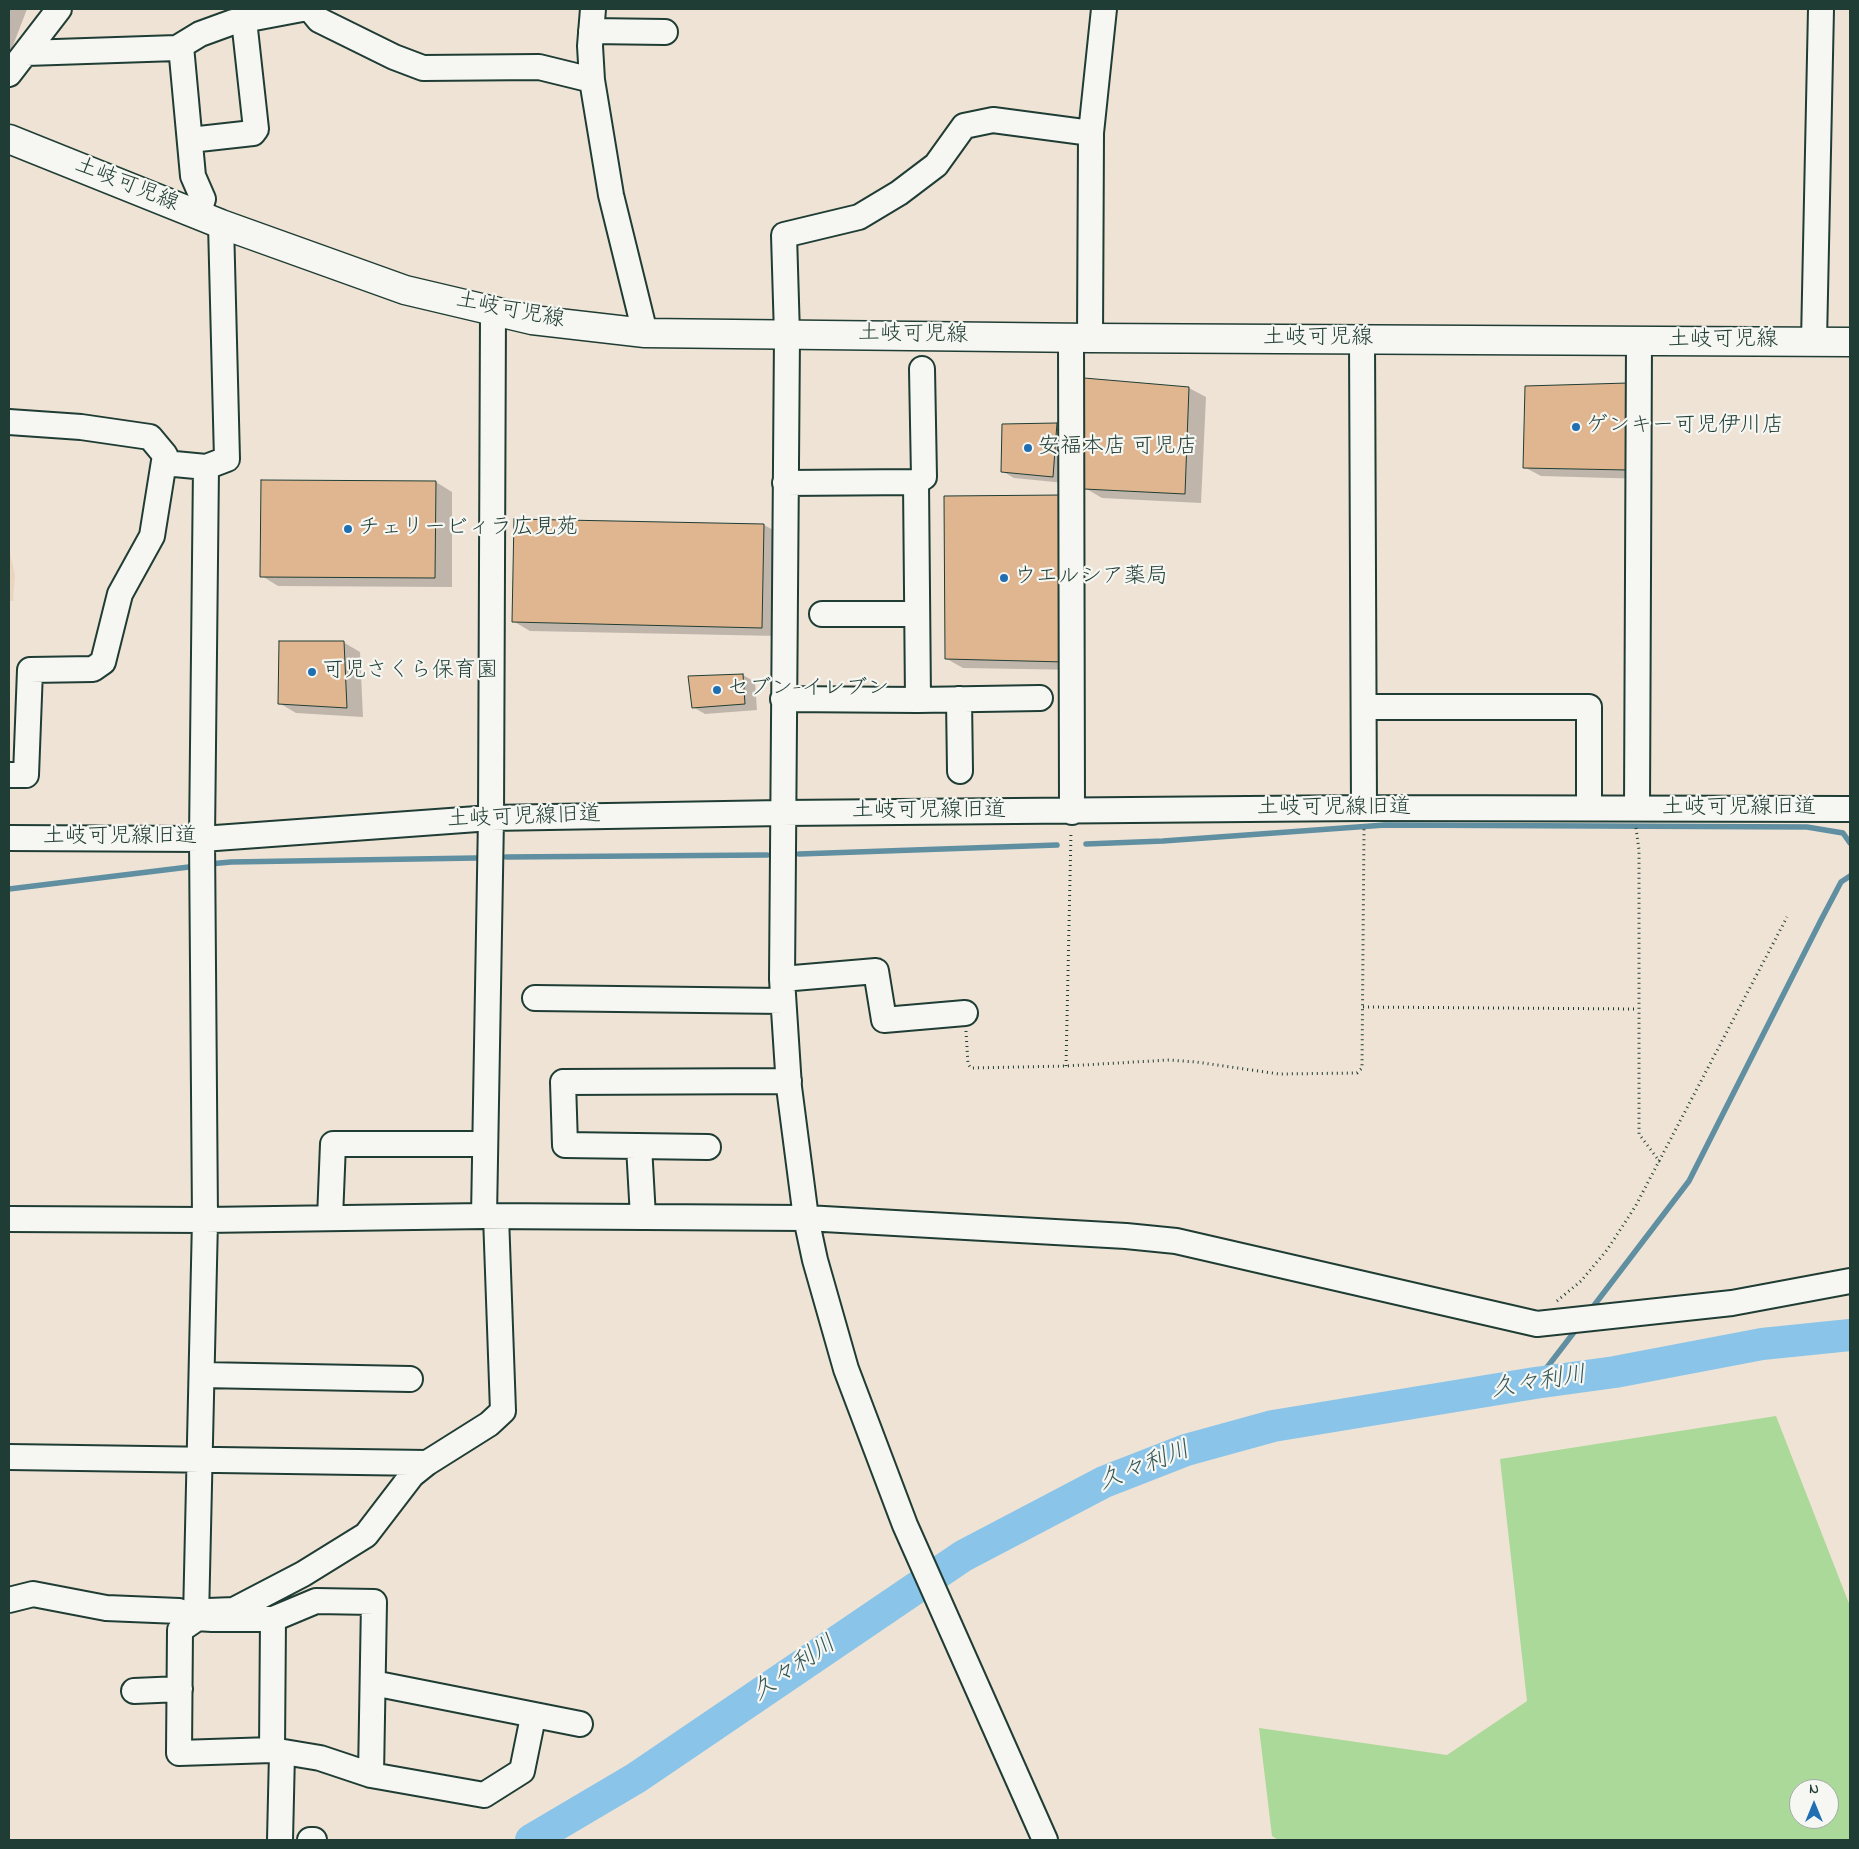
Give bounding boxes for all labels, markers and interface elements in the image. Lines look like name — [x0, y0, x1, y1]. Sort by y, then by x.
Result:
street label: 土岐可児線 — [70, 153, 182, 219]
street label: 土岐可児線 — [453, 289, 567, 335]
street label: 土岐可児線 — [858, 322, 968, 350]
street label: 土岐可児線 — [1263, 326, 1373, 352]
street label: 土岐可児線 — [1668, 328, 1778, 354]
place label: ゲンキー可児伊川店 — [1586, 414, 1784, 440]
marker: ゲンキー可児伊川店 — [1570, 421, 1582, 433]
place label: 安福本店 可児店 — [1038, 435, 1197, 461]
marker: 安福本店 可児店 — [1022, 442, 1034, 454]
place label: チェリービィラ広見苑 — [358, 516, 578, 542]
marker: チェリービィラ広見苑 — [342, 523, 354, 535]
place label: ウエルシア薬局 — [1014, 565, 1168, 591]
marker: ウエルシア薬局 — [998, 572, 1010, 584]
place label: 可児さくら保育園 — [322, 659, 498, 685]
marker: 可児さくら保育園 — [306, 666, 318, 678]
place label: セブン-イレブン — [727, 677, 889, 703]
marker: セブン-イレブン — [711, 684, 723, 696]
street label: 土岐可児線旧道 — [1257, 796, 1411, 822]
street label: 土岐可児線旧道 — [1662, 796, 1816, 822]
street label: 土岐可児線旧道 — [852, 799, 1006, 825]
street label: 土岐可児線旧道 — [447, 803, 601, 835]
street label: 土岐可児線旧道 — [43, 825, 197, 851]
water label: 久々利川 — [1489, 1362, 1589, 1406]
water label: 久々利川 — [1095, 1437, 1195, 1499]
water label: 久々利川 — [747, 1631, 843, 1709]
north arrow — [1789, 1779, 1839, 1829]
text: N — [1809, 1779, 1819, 1800]

